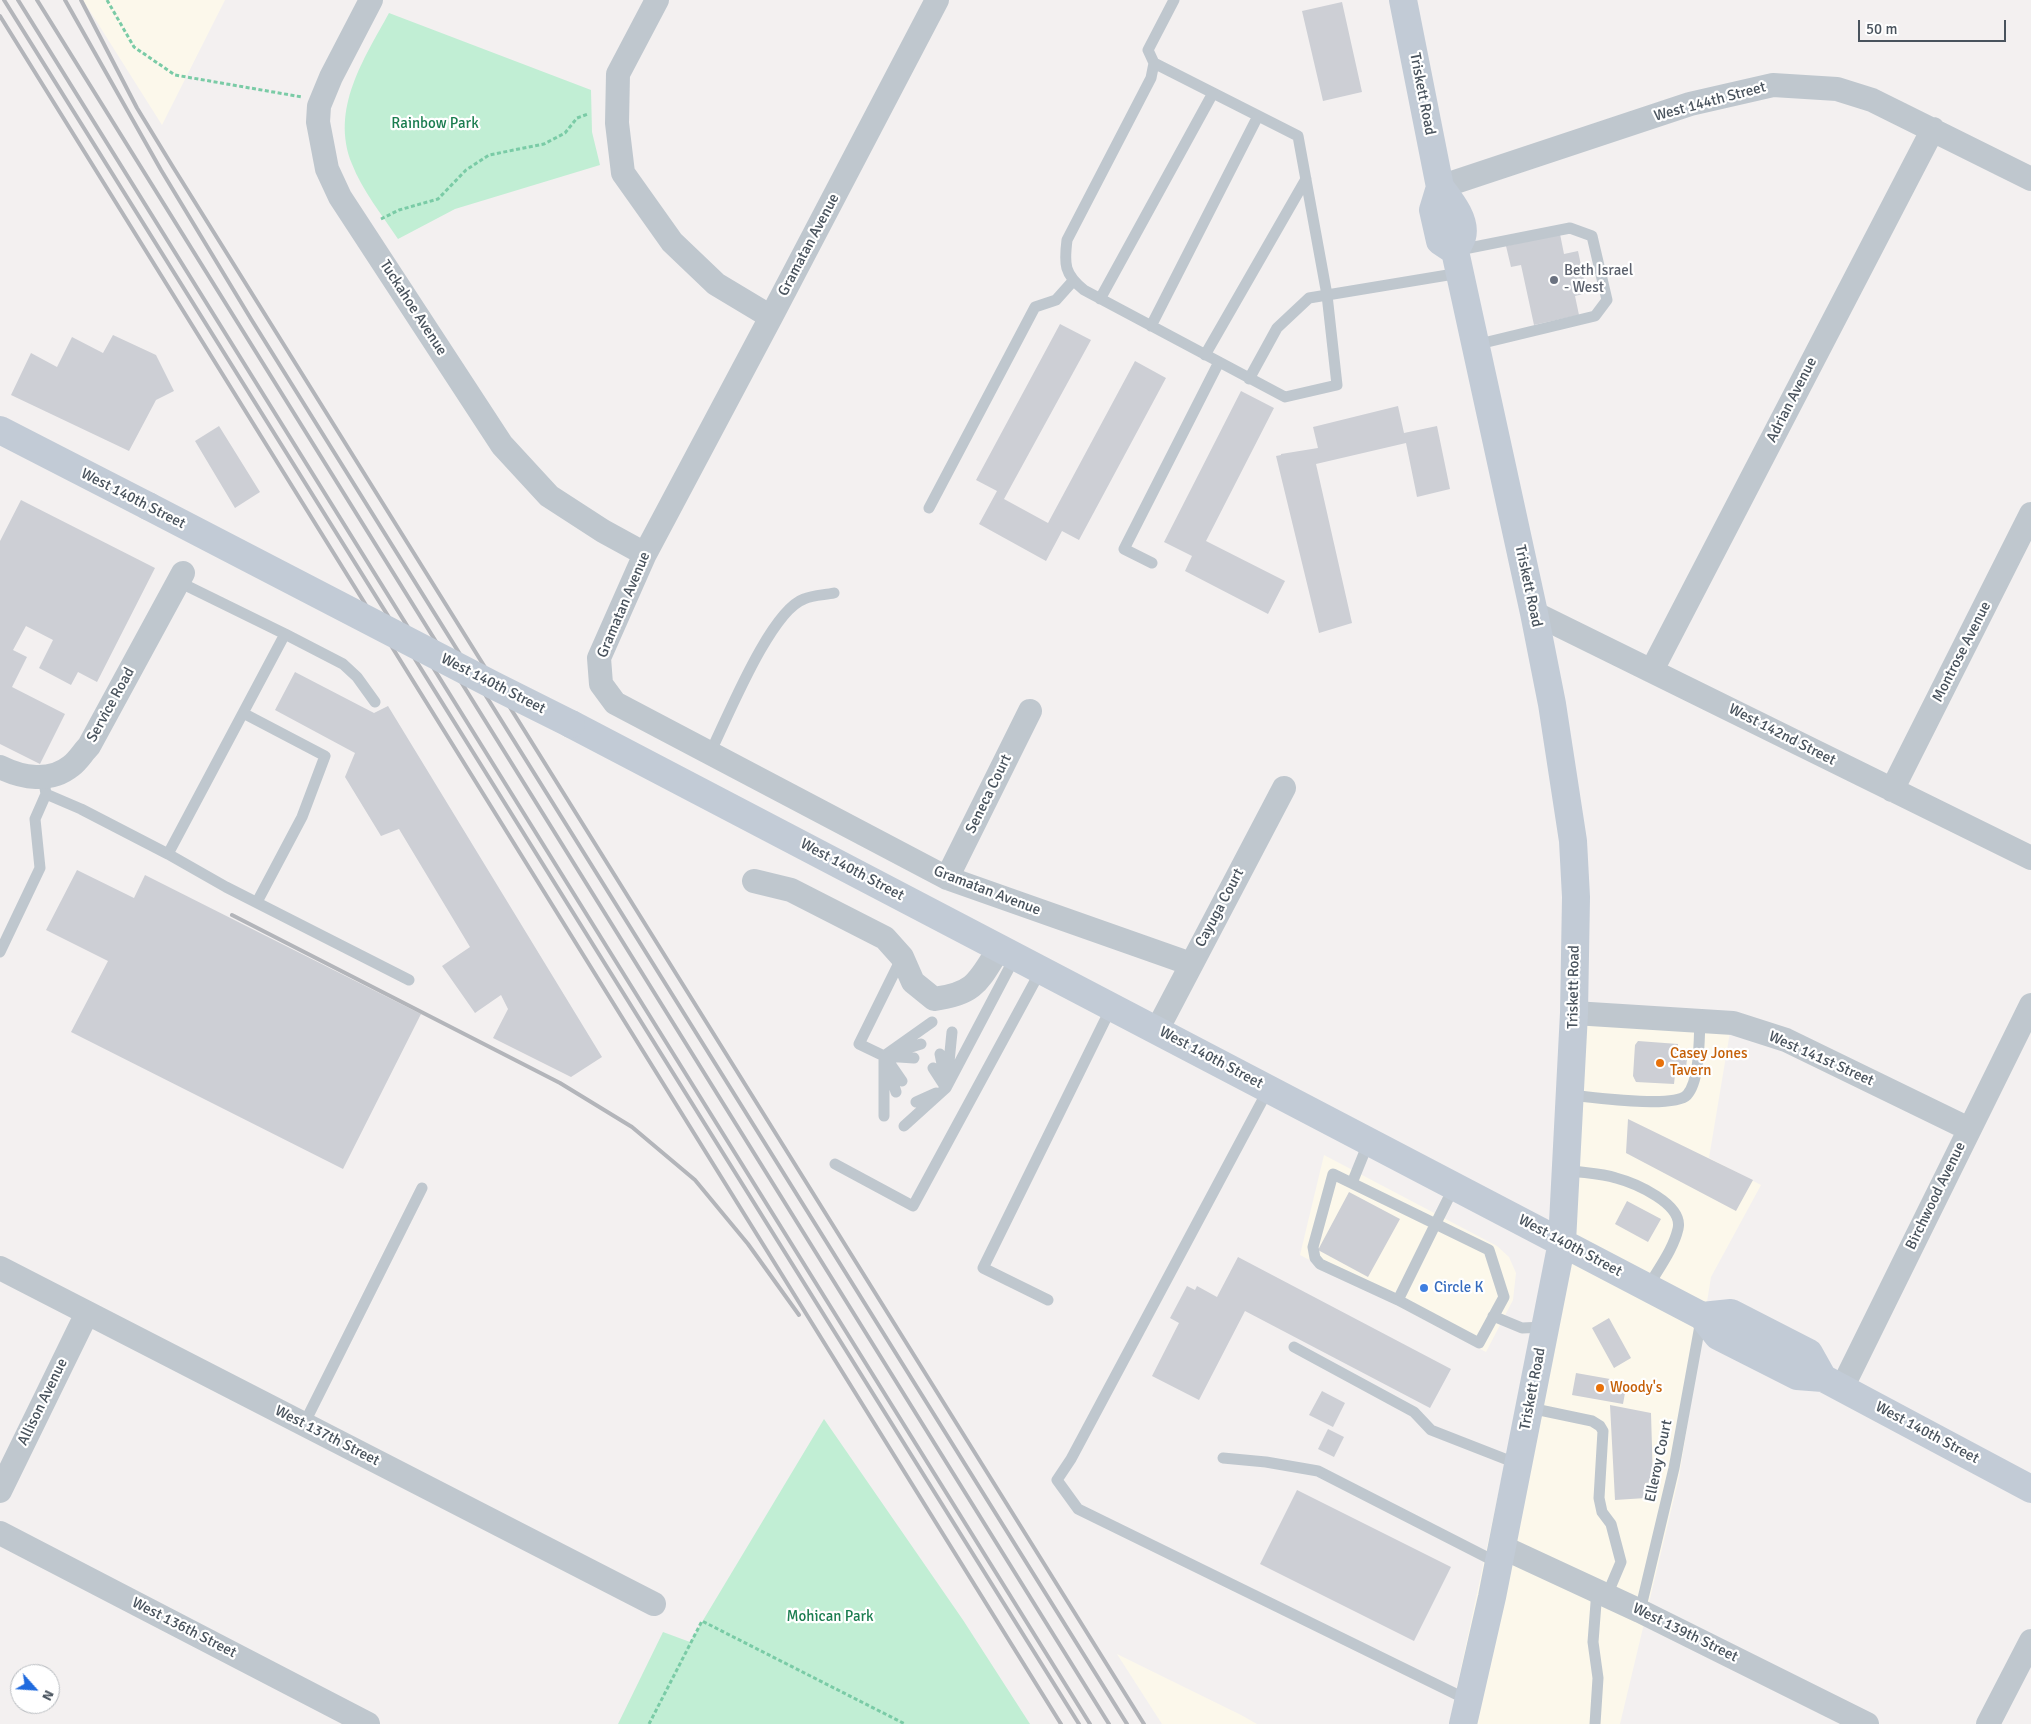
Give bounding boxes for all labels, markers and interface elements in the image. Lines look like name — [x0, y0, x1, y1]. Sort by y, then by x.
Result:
scale bar — [1861, 10, 2008, 42]
text: 50 m — [1866, 20, 1897, 38]
street label: Triskett Road — [1405, 51, 1439, 137]
street label: West 144th Street — [1652, 78, 1768, 126]
park label: Rainbow Park — [391, 115, 479, 133]
street label: Gramatan Avenue — [774, 191, 844, 299]
street label: Tuckahoe Avenue — [375, 257, 451, 359]
place label: Beth Israel - West — [1564, 262, 1633, 297]
marker: Beth Israel - West — [1548, 274, 1560, 286]
street label: Adrian Avenue — [1763, 355, 1821, 445]
street label: West 140th Street — [78, 465, 188, 533]
street label: Triskett Road — [1510, 543, 1546, 629]
street label: Gramatan Avenue — [594, 549, 654, 661]
street label: Montrose Avenue — [1929, 599, 1995, 705]
street label: West 140th Street — [438, 650, 548, 718]
street label: Service Road — [83, 665, 139, 745]
street label: West 142nd Street — [1726, 700, 1838, 770]
street label: Seneca Court — [962, 752, 1016, 836]
street label: West 140th Street — [797, 835, 907, 905]
street label: Gramatan Avenue — [931, 862, 1043, 920]
street label: Cayuga Court — [1192, 866, 1248, 950]
street label: Triskett Road — [1564, 945, 1584, 1029]
street label: West 140th Street — [1156, 1023, 1266, 1093]
street label: West 141st Street — [1766, 1028, 1876, 1090]
place label: Casey Jones Tavern — [1670, 1045, 1748, 1080]
marker: Casey Jones Tavern — [1654, 1057, 1666, 1069]
street label: Birchwood Avenue — [1902, 1139, 1970, 1253]
street label: West 140th Street — [1515, 1211, 1625, 1281]
place label: Circle K — [1434, 1279, 1483, 1297]
marker: Circle K — [1418, 1282, 1430, 1294]
street label: Triskett Road — [1516, 1346, 1550, 1432]
street label: Allison Avenue — [14, 1356, 72, 1448]
place label: Woody's — [1610, 1379, 1662, 1397]
marker: Woody's — [1594, 1382, 1606, 1394]
street label: West 140th Street — [1872, 1398, 1982, 1468]
street label: West 137th Street — [272, 1402, 382, 1470]
street label: Elleroy Court — [1642, 1418, 1676, 1504]
street label: West 136th Street — [129, 1594, 239, 1662]
street label: West 139th Street — [1629, 1600, 1741, 1666]
park label: Mohican Park — [786, 1608, 874, 1626]
north arrow — [10, 1664, 60, 1714]
text: N — [38, 1687, 58, 1703]

